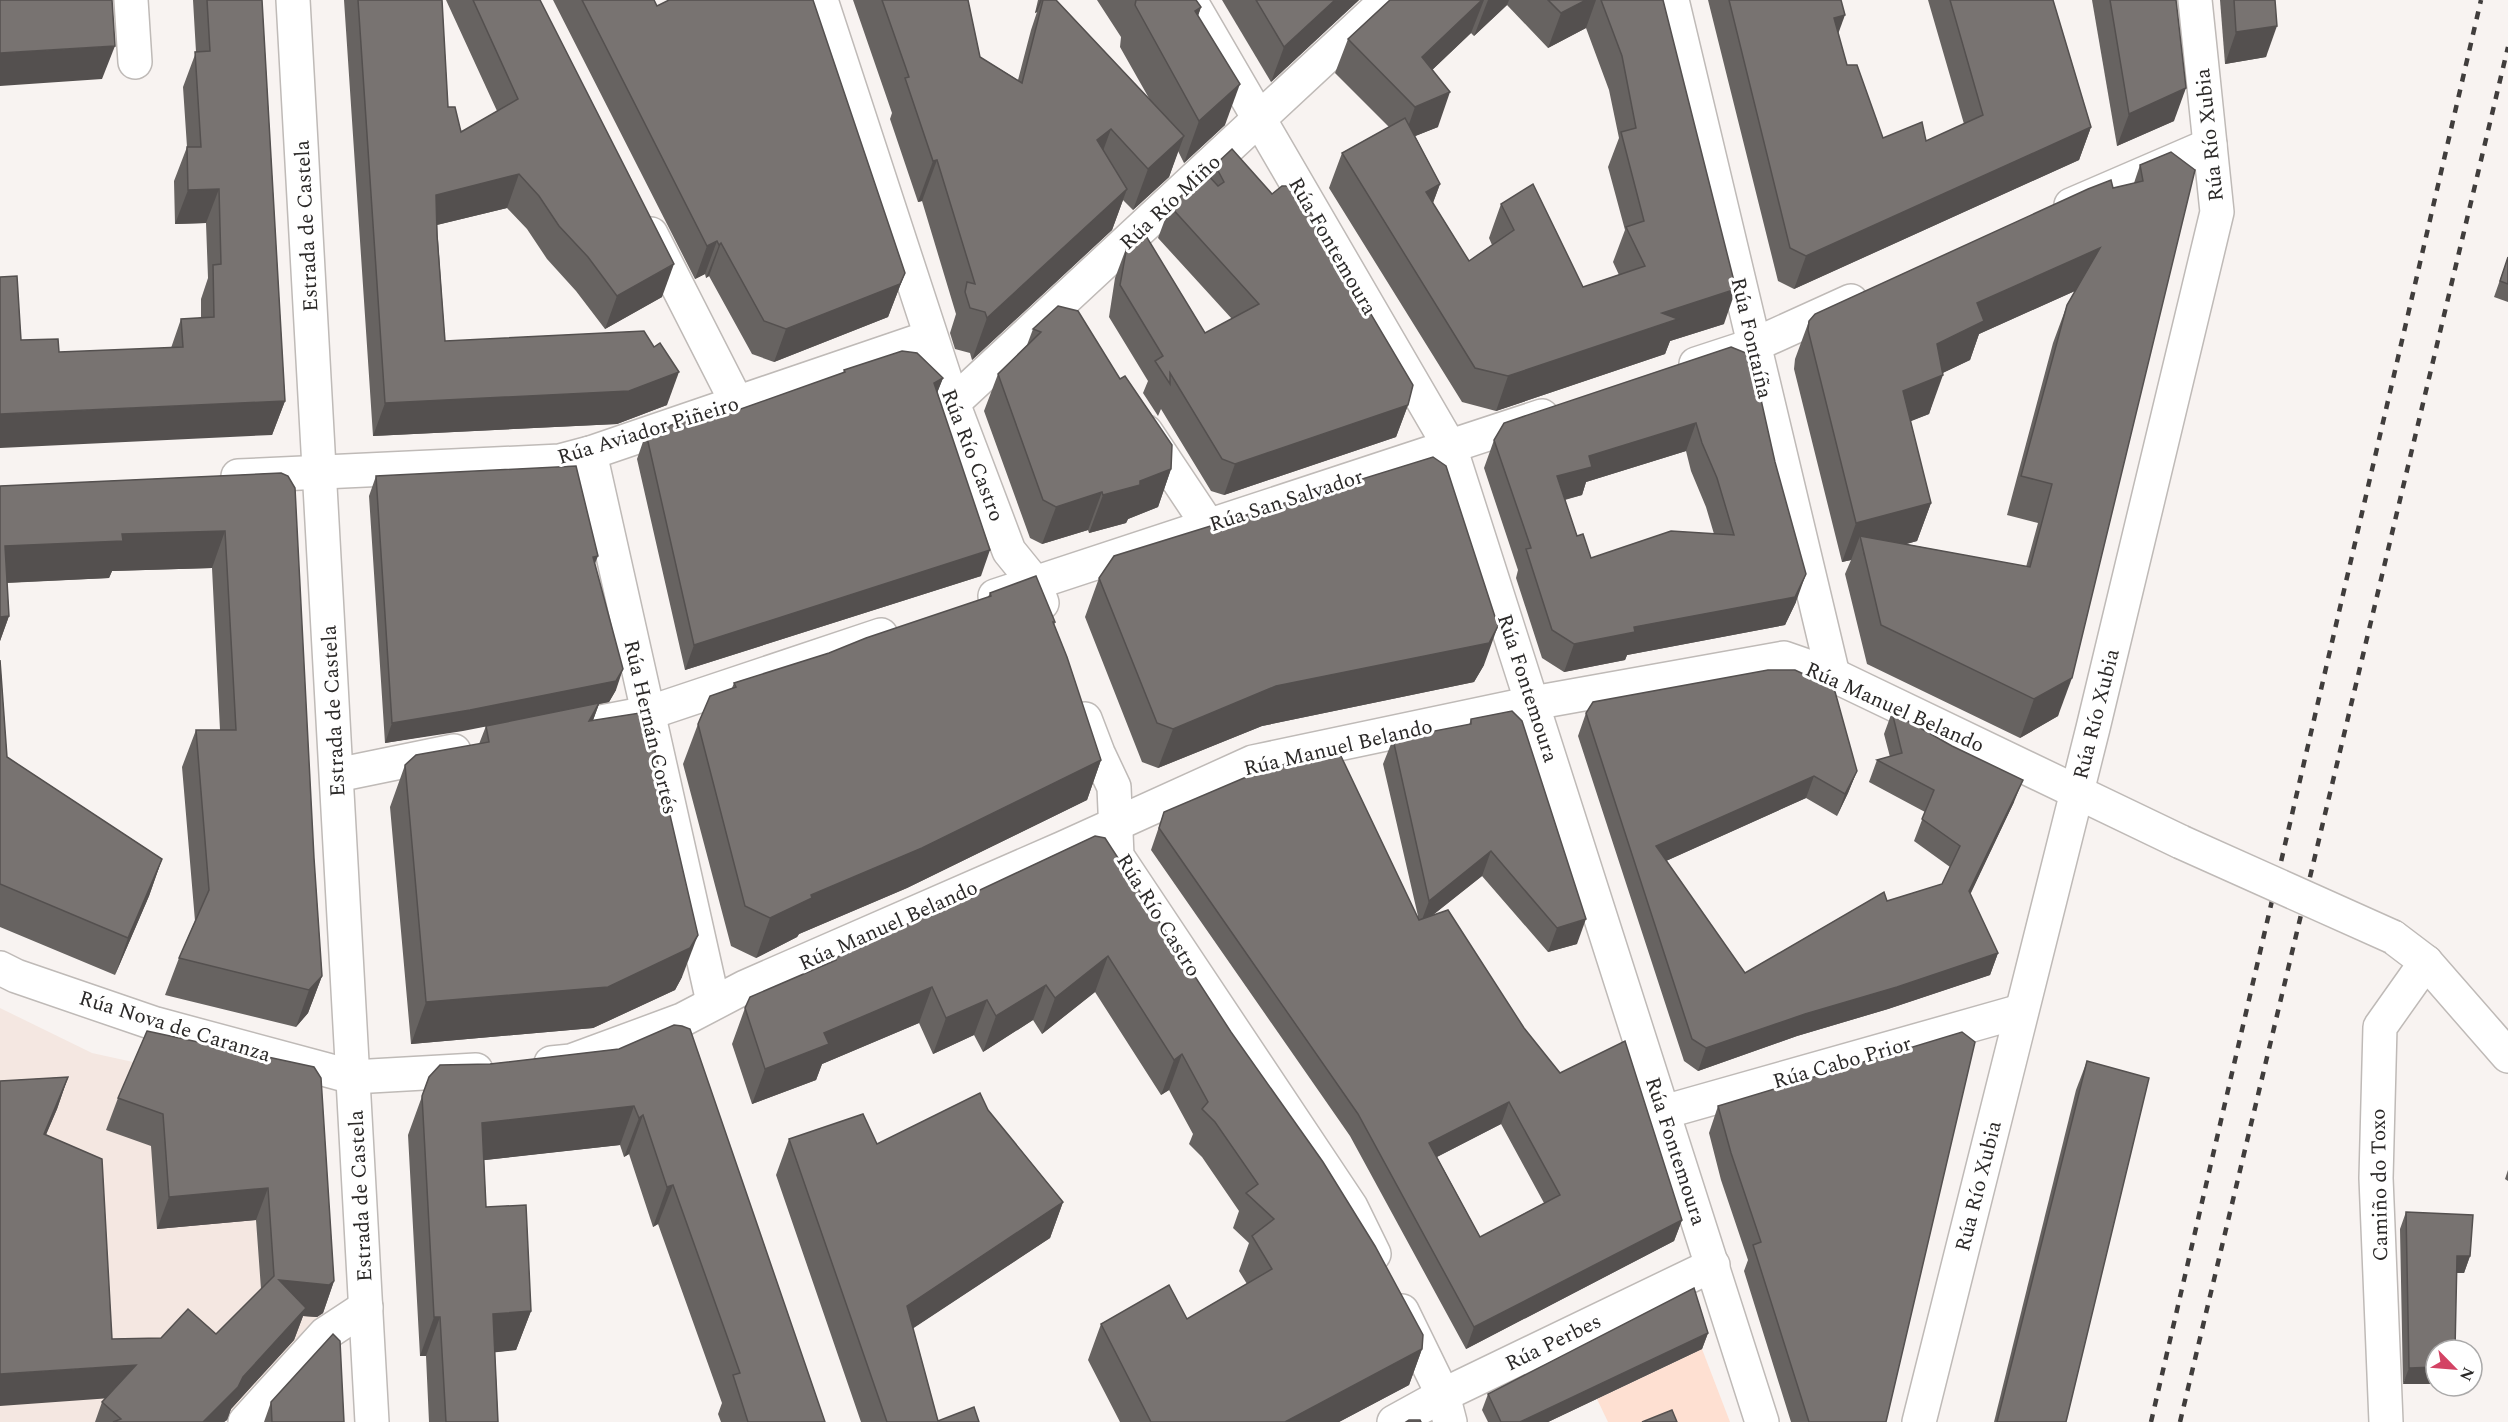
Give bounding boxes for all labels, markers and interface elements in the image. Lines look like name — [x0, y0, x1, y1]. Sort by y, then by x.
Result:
street label: Rúa Río Xubia — [2187, 66, 2233, 203]
street label: Estrada de Castela — [286, 139, 327, 313]
street label: Rúa Río Miño — [1113, 147, 1229, 258]
street label: Rúa Fontemoura — [1280, 172, 1385, 322]
street label: Rúa Fontaíña — [1722, 274, 1781, 403]
street label: Rúa Río Castro — [932, 384, 1012, 526]
street label: Rúa Aviador Piñeiro — [554, 388, 743, 474]
street label: Rúa San Salvador — [1205, 461, 1367, 541]
street label: Rúa Fontemoura — [1488, 610, 1566, 767]
street label: Estrada de Castela — [313, 624, 354, 798]
street label: Rúa Hernán Cortés — [614, 637, 686, 818]
street label: Rúa Río Xubia — [2065, 645, 2129, 783]
street label: Rúa Manuel Belando — [1800, 654, 1989, 762]
street label: Rúa Manuel Belando — [1241, 711, 1436, 785]
street label: Rúa Río Castro — [1108, 848, 1209, 983]
street label: Rúa Manuel Belando — [794, 872, 983, 980]
street label: Rúa Nova de Caranza — [75, 983, 275, 1072]
street label: Rúa Cabo Prior — [1769, 1028, 1915, 1098]
street label: Rúa Fontemoura — [1636, 1073, 1714, 1230]
street label: Camiño do Toxo — [2363, 1108, 2397, 1262]
street label: Estrada de Castela — [340, 1109, 381, 1283]
street label: Rúa Río Xubia — [1947, 1117, 2011, 1255]
street label: Rúa Perbes — [1500, 1306, 1607, 1380]
north arrow — [2424, 1338, 2484, 1398]
text: N — [2453, 1363, 2480, 1385]

